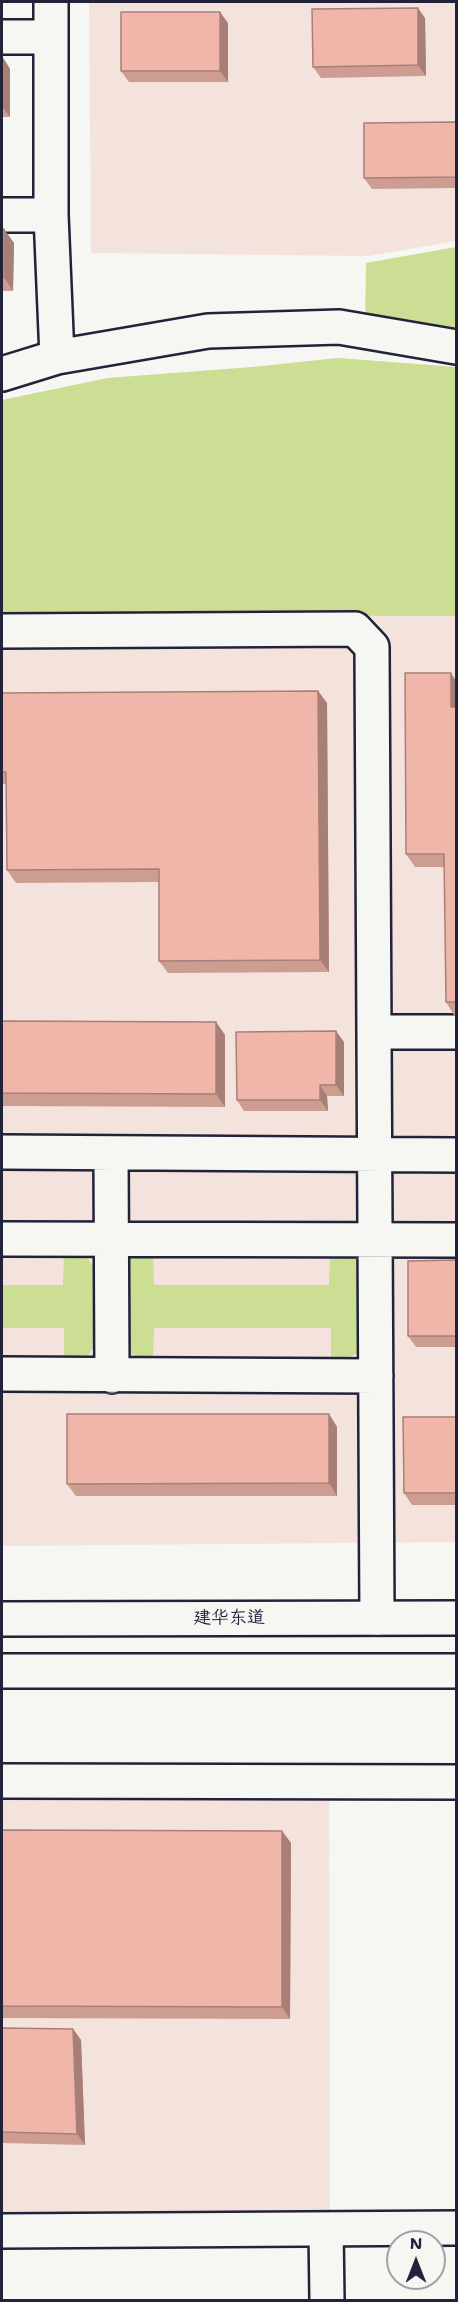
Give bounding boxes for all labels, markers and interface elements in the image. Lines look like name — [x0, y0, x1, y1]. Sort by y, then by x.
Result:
street label: 建华东道 — [193, 1607, 265, 1629]
north arrow — [386, 2230, 446, 2290]
text: N — [410, 2233, 422, 2254]

